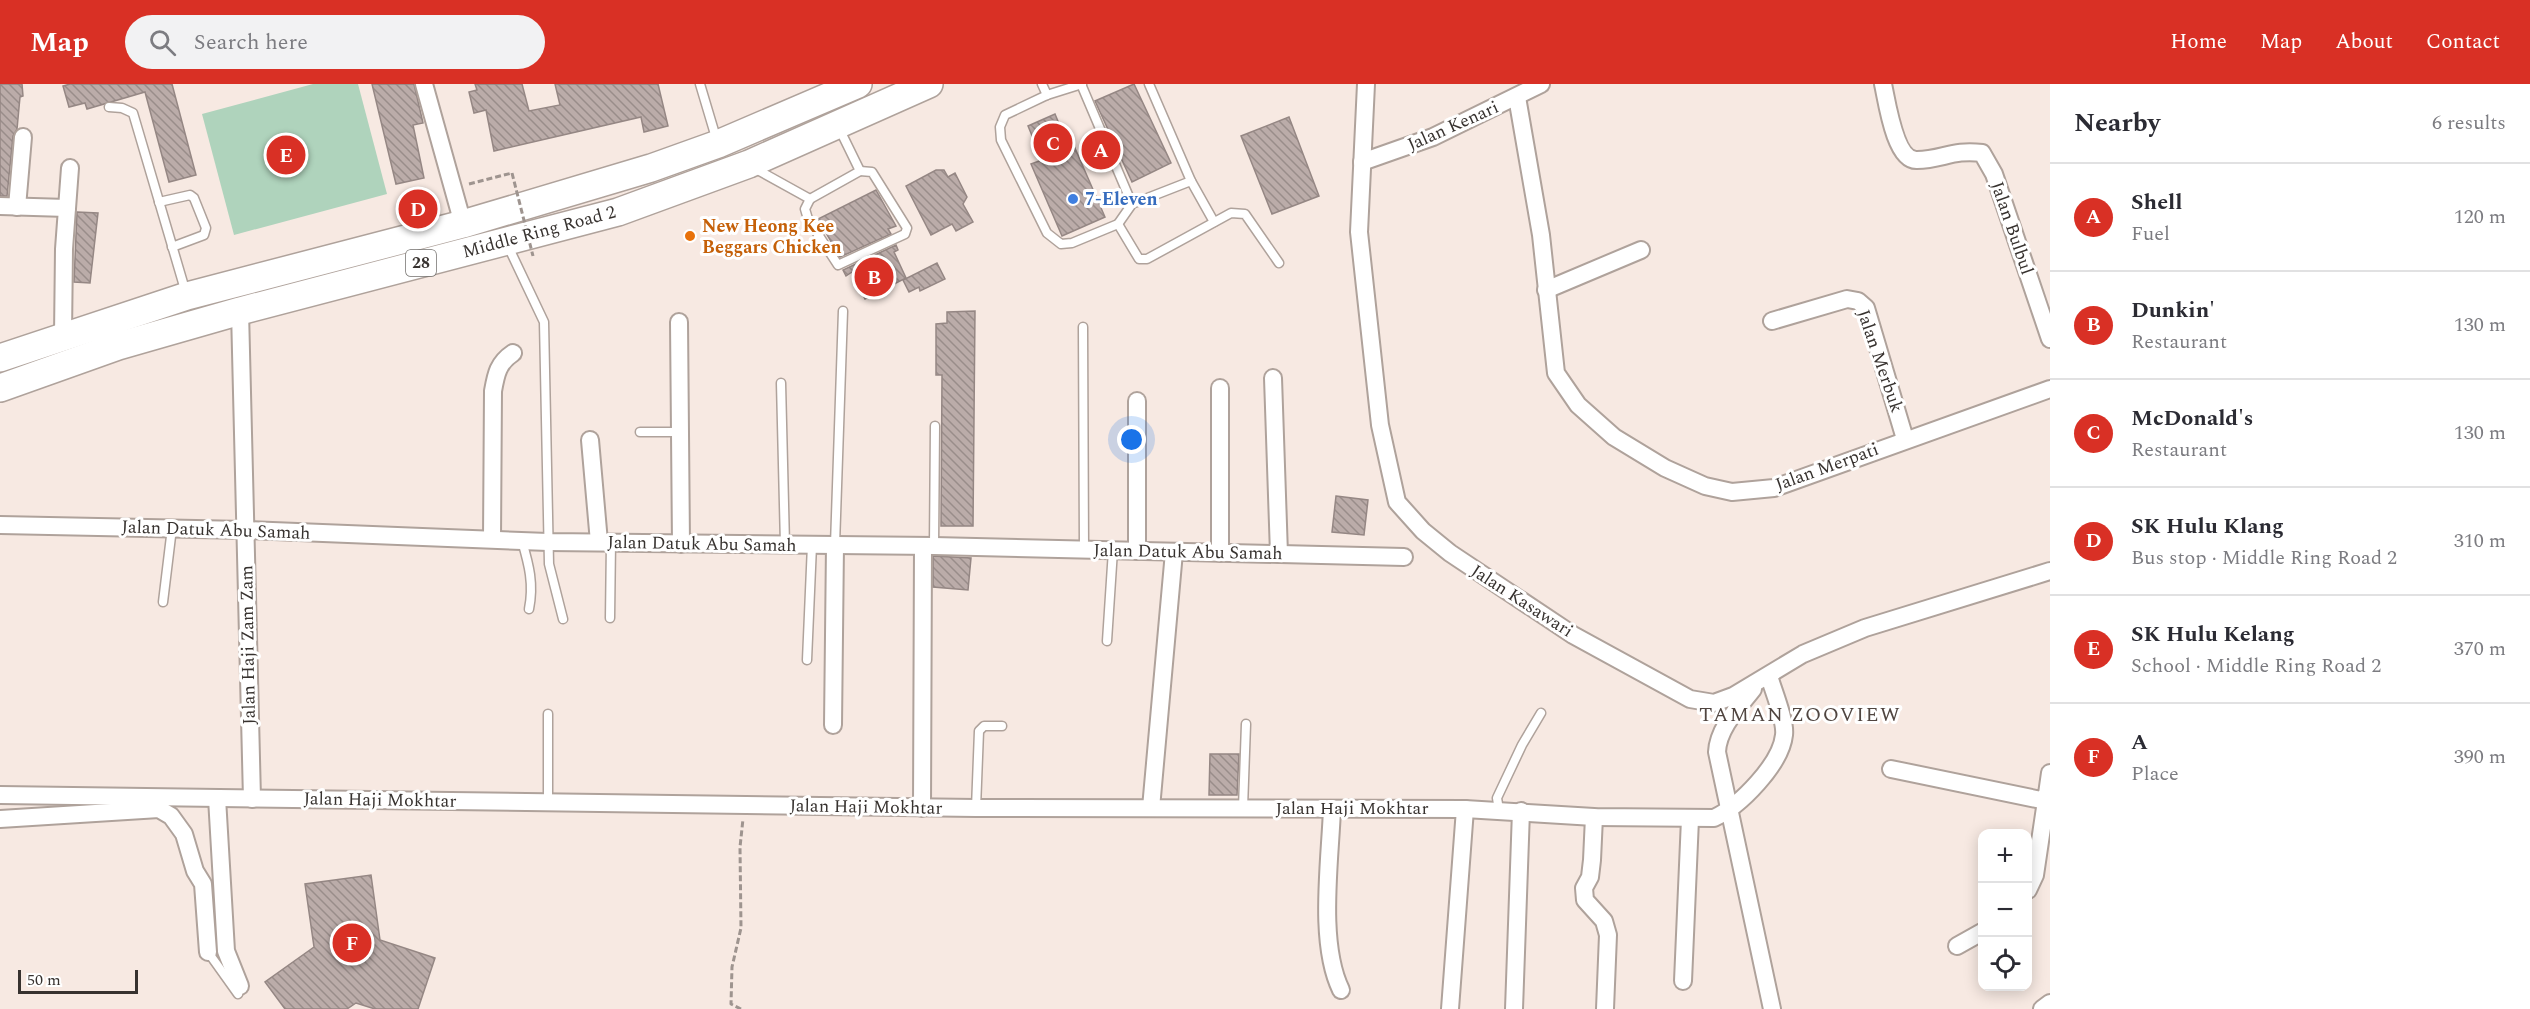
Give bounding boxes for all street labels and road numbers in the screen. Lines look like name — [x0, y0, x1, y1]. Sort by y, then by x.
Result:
street label: Jalan Kenari — [1403, 94, 1503, 158]
street label: Jalan Bulbul — [1983, 178, 2041, 278]
street label: Middle Ring Road 2 — [459, 199, 619, 265]
road number: 28 — [406, 250, 436, 276]
street label: Jalan Merbuk — [1850, 306, 1910, 416]
street label: Jalan Merpati — [1771, 436, 1883, 498]
street label: Jalan Datuk Abu Samah — [121, 513, 311, 547]
street label: Jalan Datuk Abu Samah — [607, 529, 797, 559]
street label: Jalan Datuk Abu Samah — [1093, 537, 1283, 567]
street label: Jalan Kasawari — [1465, 558, 1579, 644]
street label: Jalan Haji Zam Zam — [233, 565, 263, 725]
street label: Jalan Haji Mokhtar — [303, 785, 457, 815]
street label: Jalan Haji Mokhtar — [789, 792, 943, 822]
street label: Jalan Haji Mokhtar — [1275, 795, 1429, 822]

